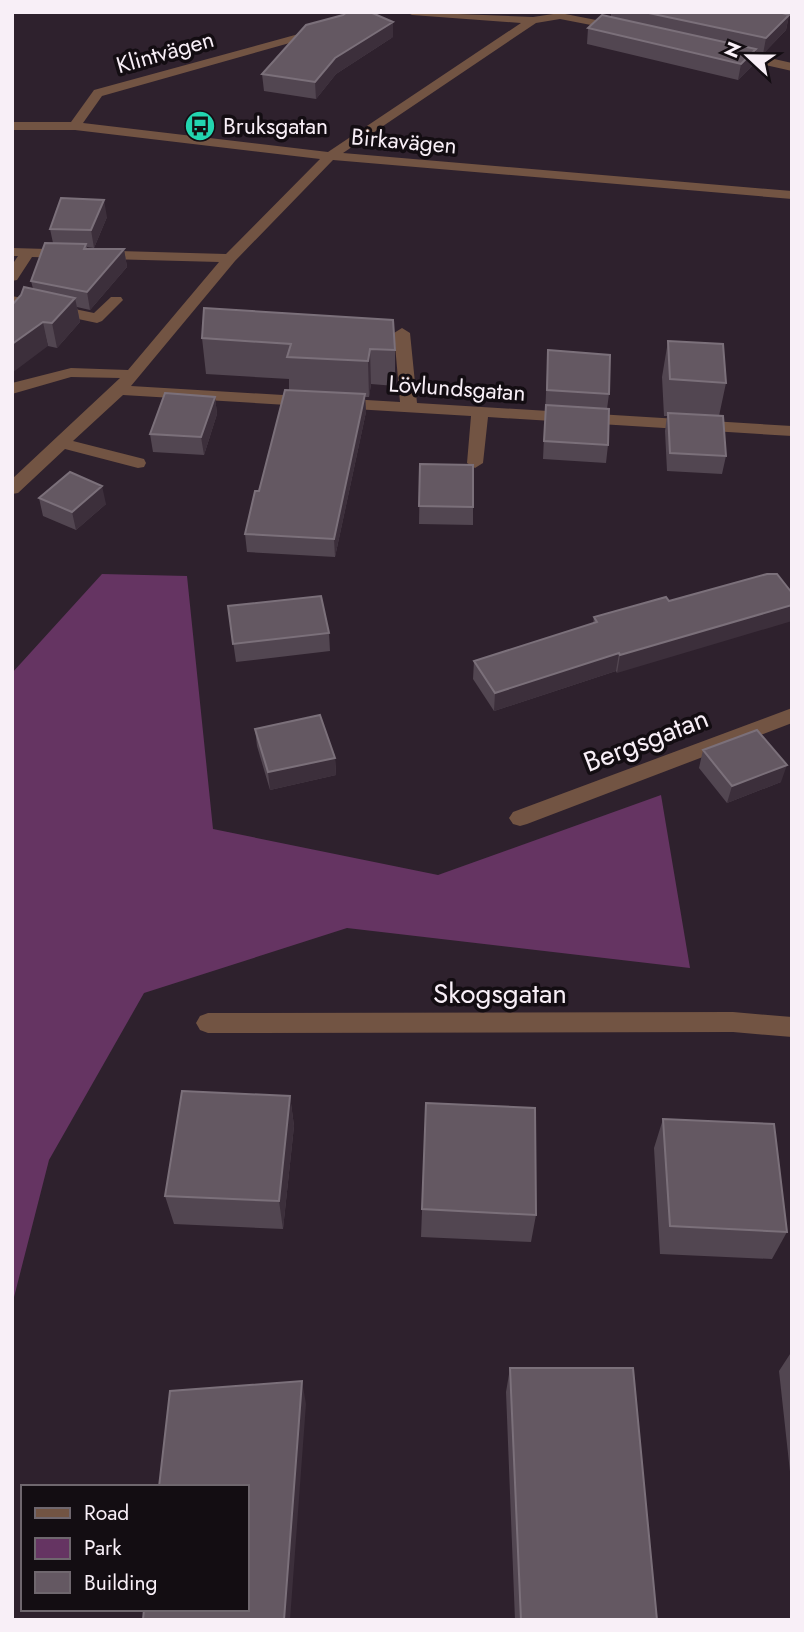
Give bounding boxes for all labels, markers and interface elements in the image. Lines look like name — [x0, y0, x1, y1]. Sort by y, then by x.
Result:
north arrow — [713, 21, 783, 91]
street label: Klintvägen — [112, 22, 218, 82]
text: N — [717, 38, 748, 62]
bus stop icon: Bruksgatan — [183, 109, 217, 143]
place label: Bruksgatan — [223, 109, 328, 143]
street label: Birkavägen — [350, 119, 458, 163]
street label: Lövlundsgatan — [387, 366, 527, 410]
street label: Bergsgatan — [578, 697, 714, 783]
street label: Skogsgatan — [433, 973, 567, 1014]
legend — [21, 1485, 248, 1611]
text: Road — [84, 1498, 129, 1528]
text: Park — [84, 1533, 122, 1563]
text: Building — [84, 1568, 157, 1598]

